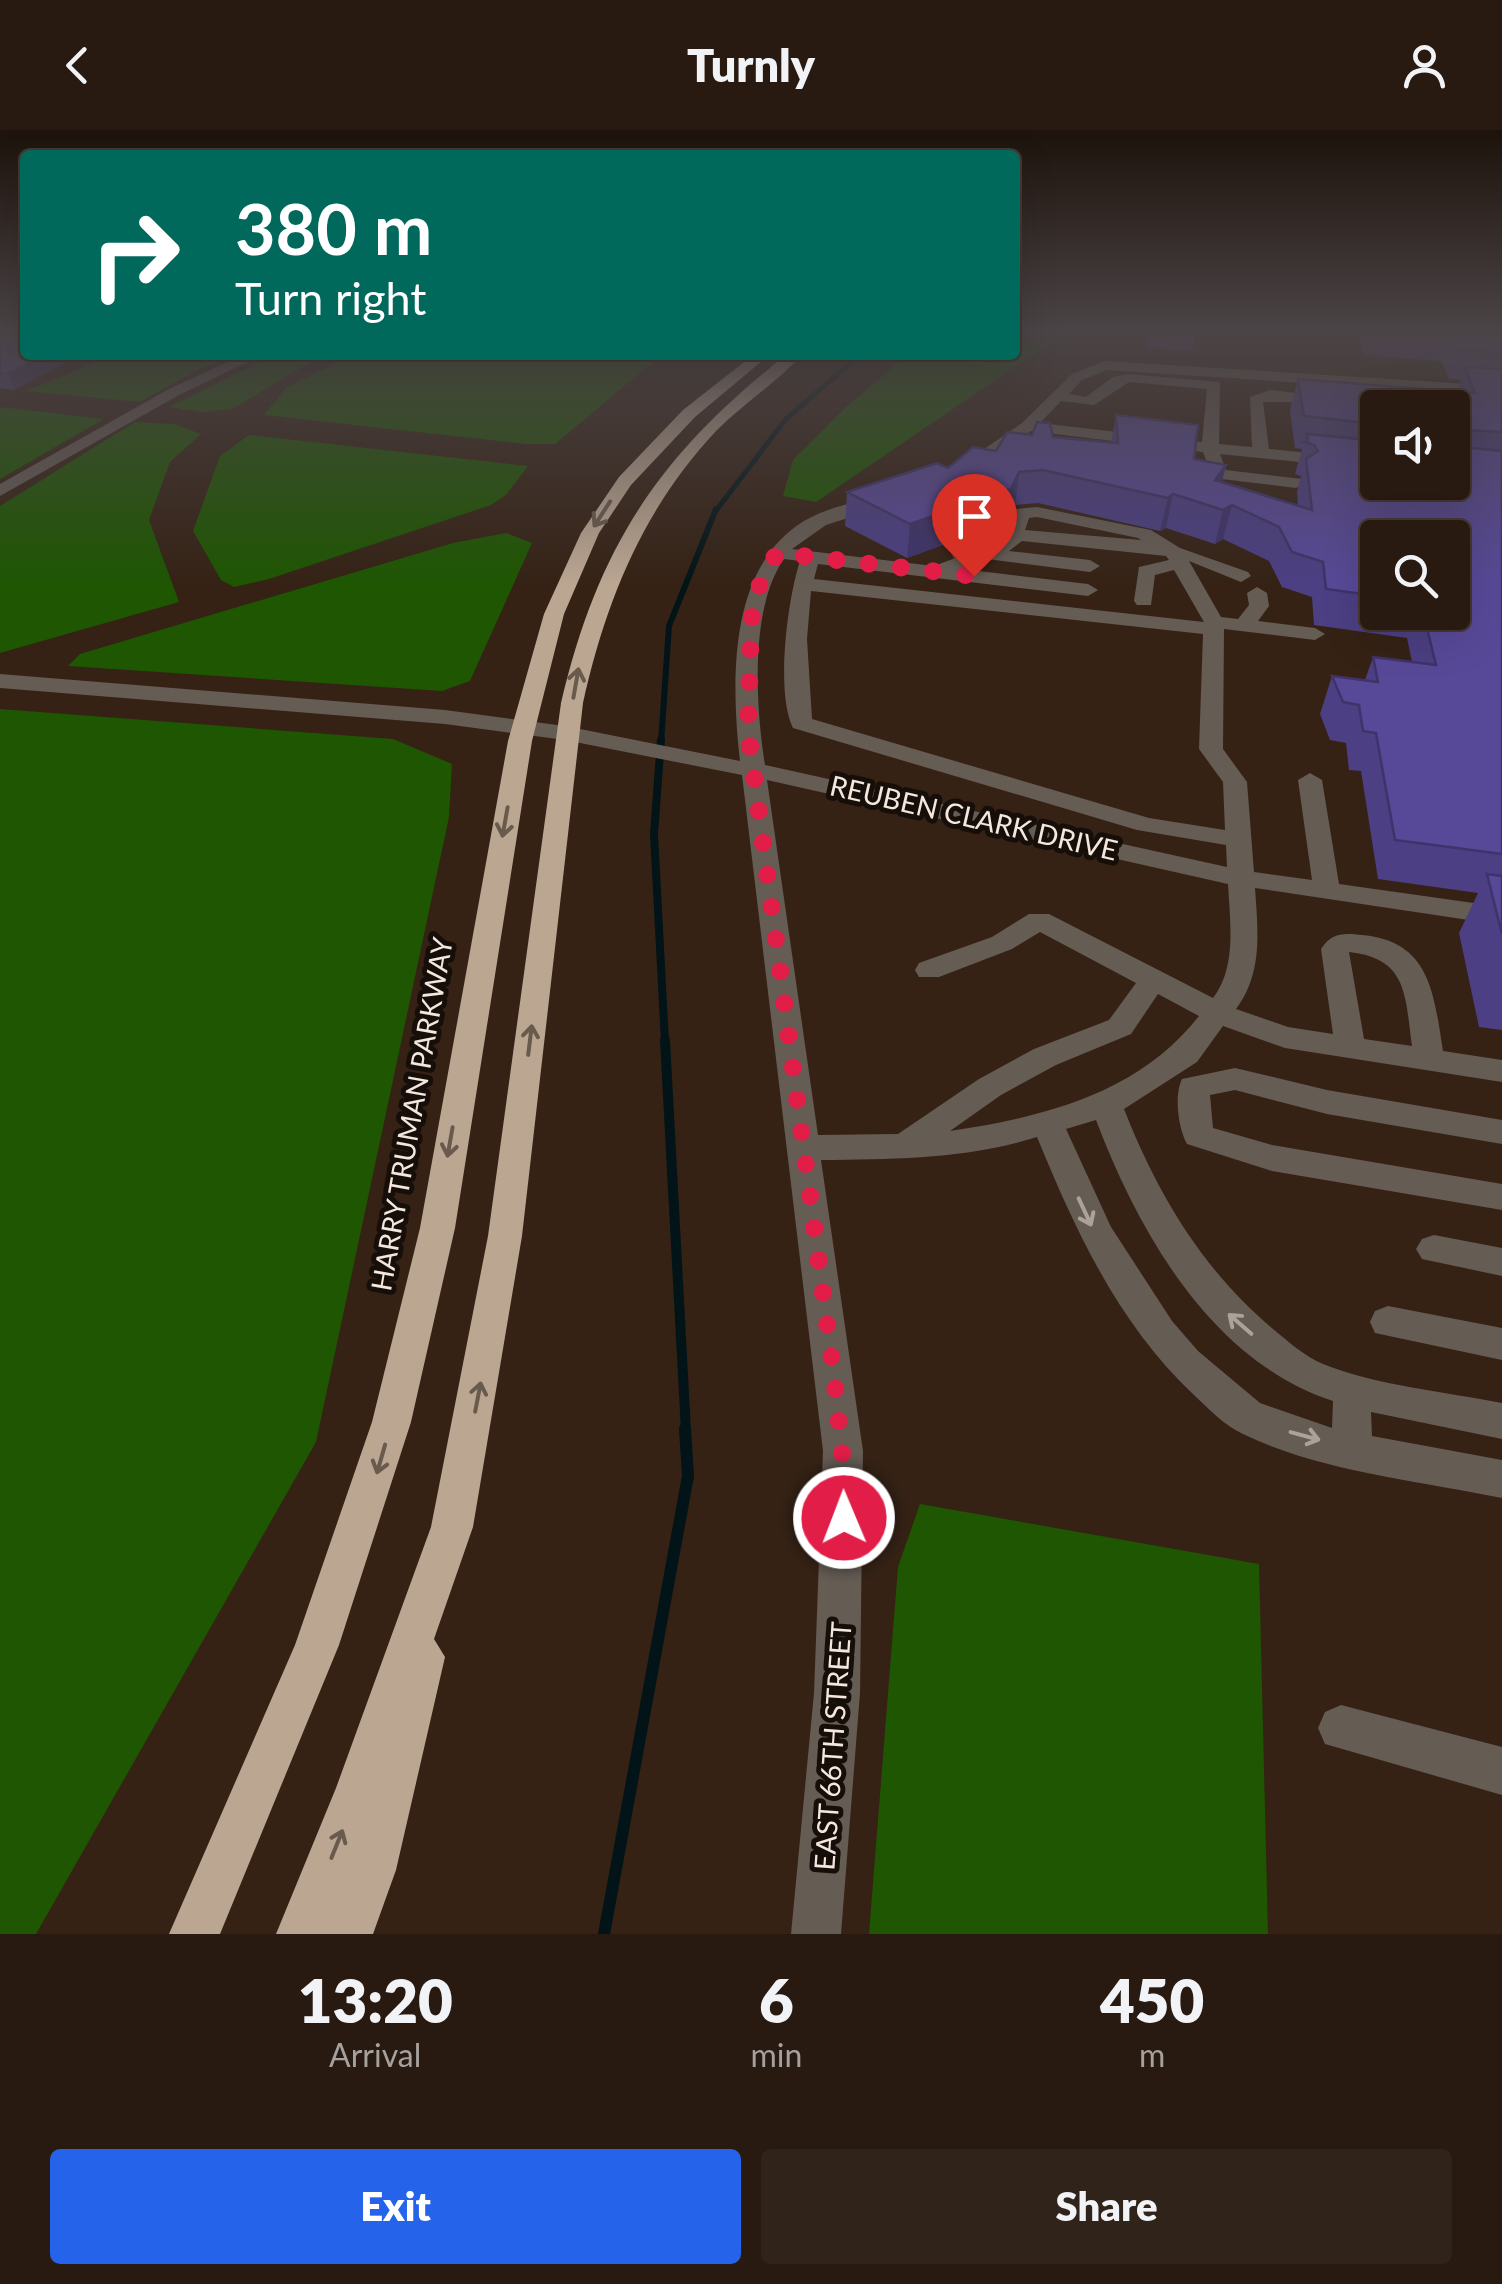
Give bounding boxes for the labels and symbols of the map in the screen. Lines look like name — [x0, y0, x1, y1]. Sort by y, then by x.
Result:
pin — [932, 474, 1017, 577]
one-way arrow — [592, 500, 613, 528]
one-way arrow — [567, 668, 586, 700]
street label: REUBEN CLARK DRIVE — [827, 767, 1121, 867]
one-way arrow — [495, 805, 514, 838]
street label: HARRY TRUMAN PARKWAY — [363, 934, 459, 1293]
one-way arrow — [521, 1025, 539, 1057]
one-way arrow — [440, 1125, 459, 1158]
one-way arrow — [1077, 1196, 1096, 1226]
one-way arrow — [1228, 1312, 1253, 1335]
one-way arrow — [469, 1381, 488, 1413]
one-way arrow — [1288, 1427, 1320, 1446]
one-way arrow — [371, 1443, 390, 1475]
position arrow — [792, 1466, 896, 1570]
street label: EAST 66TH STREET — [806, 1620, 858, 1871]
one-way arrow — [330, 1829, 348, 1859]

